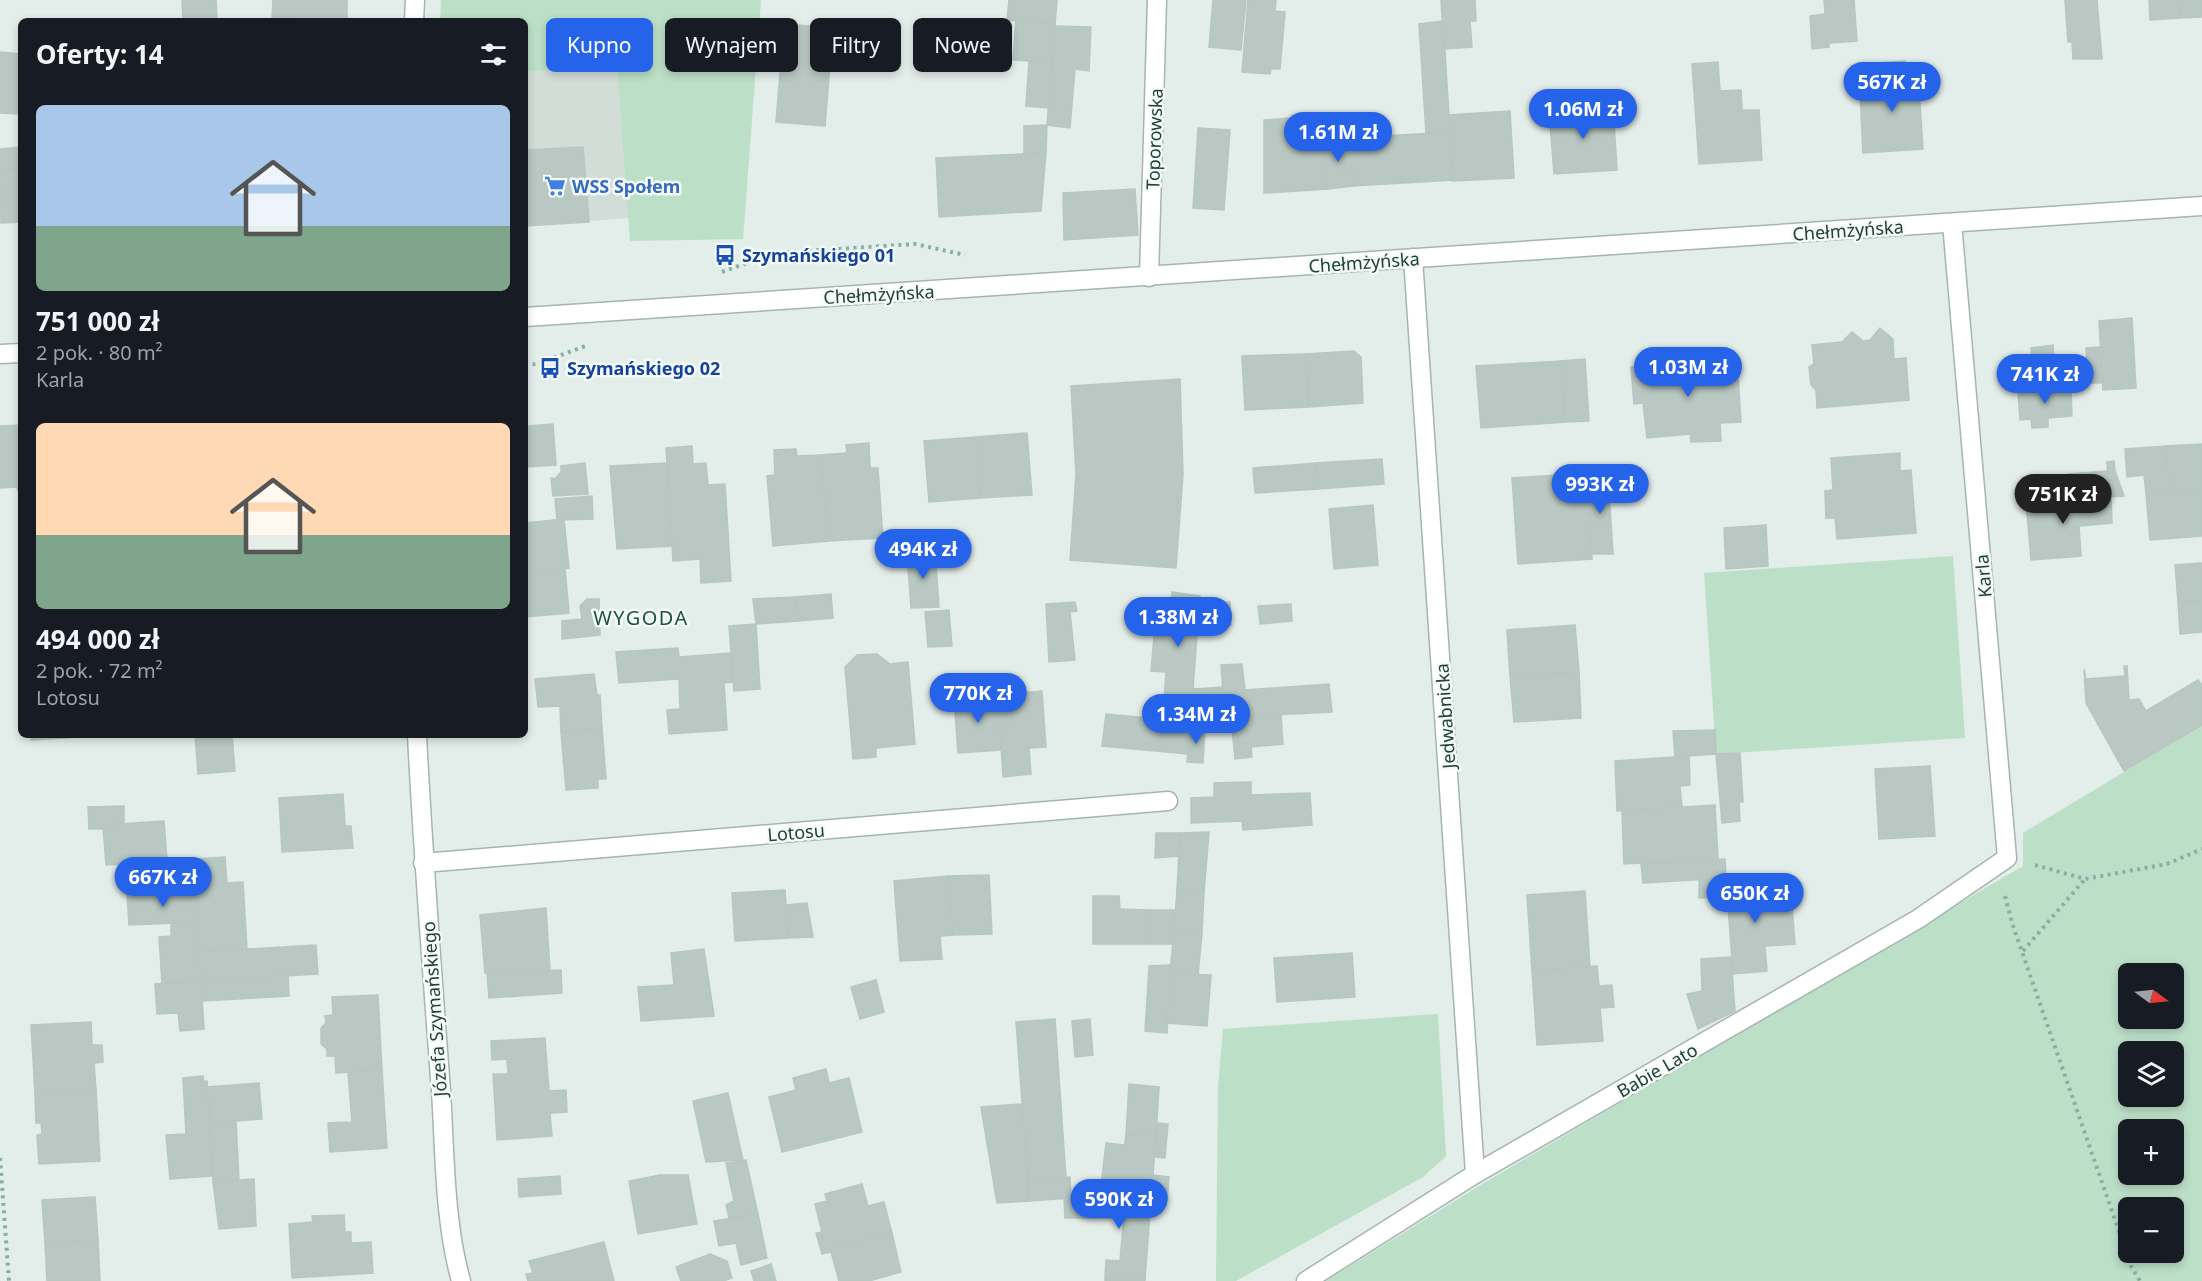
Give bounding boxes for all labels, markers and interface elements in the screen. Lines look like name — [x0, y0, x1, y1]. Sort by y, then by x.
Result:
chip: Kupno — [546, 18, 653, 72]
chip: Wynajem — [665, 18, 798, 72]
chip: Filtry — [810, 18, 901, 72]
chip: Nowe — [913, 18, 1012, 72]
text: Oferty: 14 — [36, 36, 164, 72]
icon: filters — [477, 38, 510, 71]
pin: 567K zł — [1837, 62, 1947, 113]
text: 567K zł — [1858, 68, 1926, 95]
street label: Toporowska — [1140, 88, 1168, 190]
pin: 1.06M zł — [1521, 89, 1645, 140]
text: 1.06M zł — [1543, 95, 1623, 122]
pin: 1.61M zł — [1276, 112, 1400, 163]
text: 1.61M zł — [1298, 118, 1378, 145]
icon: home — [219, 144, 327, 252]
supermarket icon: WSS Społem — [543, 174, 567, 198]
place label: WSS Społem — [572, 174, 680, 198]
street label: Chełmżyńska — [1792, 214, 1904, 246]
bus stop icon: Szymańskiego 01 — [713, 243, 737, 267]
place label: Szymańskiego 01 — [742, 243, 895, 267]
street label: Chełmżyńska — [1308, 246, 1420, 278]
street label: Chełmżyńska — [823, 279, 935, 309]
text: 751 000 zł — [36, 303, 160, 339]
text: 2 pok. · 80 m² — [36, 339, 163, 366]
pin: 1.03M zł — [1626, 347, 1750, 398]
text: 1.03M zł — [1648, 353, 1728, 380]
pin: 741K zł — [1990, 354, 2100, 405]
bus stop icon: Szymańskiego 02 — [538, 356, 562, 380]
place label: Szymańskiego 02 — [567, 356, 720, 380]
text: 741K zł — [2011, 360, 2079, 387]
text: Karla — [36, 366, 84, 393]
icon: home — [219, 462, 327, 570]
pin: 993K zł — [1545, 464, 1655, 515]
text: 993K zł — [1566, 470, 1634, 497]
pin: 751K zł — [2008, 474, 2118, 525]
text: 751K zł — [2029, 480, 2097, 507]
pin: 494K zł — [868, 529, 978, 580]
text: 494K zł — [889, 535, 957, 562]
street label: Karla — [1969, 553, 1997, 599]
pin: 1.38M zł — [1116, 597, 1240, 648]
text: 1.38M zł — [1138, 603, 1218, 630]
district label: WYGODA — [593, 604, 689, 631]
text: 494 000 zł — [36, 621, 160, 657]
text: 2 pok. · 72 m² — [36, 657, 163, 684]
street label: Jedwabnicka — [1429, 663, 1461, 771]
pin: 770K zł — [923, 673, 1033, 724]
text: 770K zł — [944, 679, 1012, 706]
text: Lotosu — [36, 684, 100, 711]
pin: 1.34M zł — [1134, 694, 1258, 745]
text: 1.34M zł — [1156, 700, 1236, 727]
street label: Lotosu — [766, 818, 826, 846]
pin: 667K zł — [108, 857, 218, 908]
text: 667K zł — [129, 863, 197, 890]
pin: 650K zł — [1700, 873, 1810, 924]
text: 650K zł — [1721, 879, 1789, 906]
street label: Józefa Szymańskiego — [416, 920, 452, 1100]
north arrow — [2118, 963, 2184, 1029]
map controls — [2118, 963, 2184, 1263]
street label: Babie Lato — [1612, 1037, 1702, 1103]
button: layers — [2118, 1041, 2184, 1107]
button: + — [2118, 1119, 2184, 1185]
pin: 590K zł — [1064, 1179, 1174, 1230]
text: 590K zł — [1085, 1185, 1153, 1212]
button: − — [2118, 1197, 2184, 1263]

